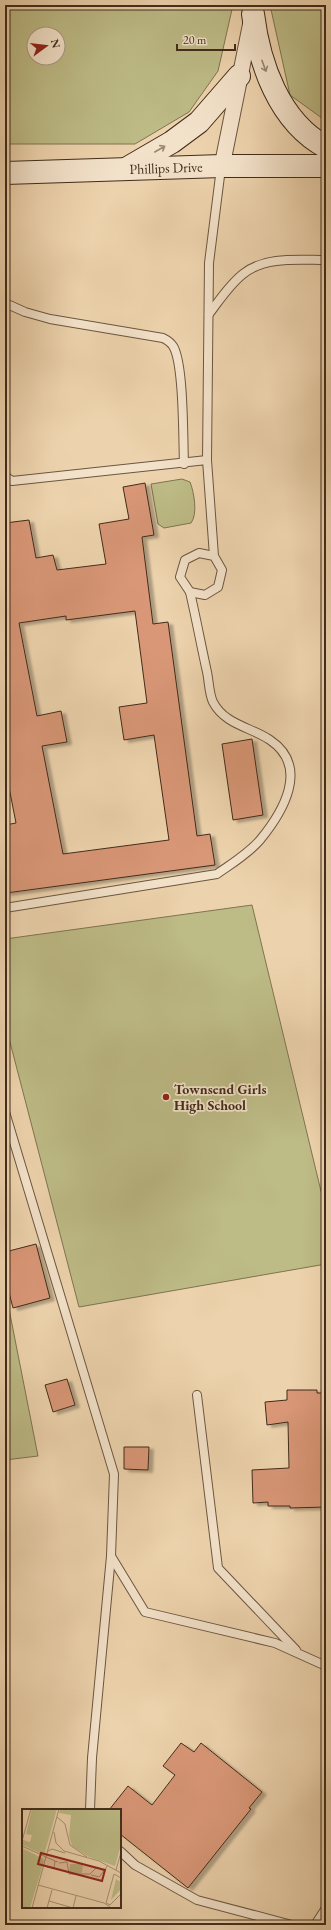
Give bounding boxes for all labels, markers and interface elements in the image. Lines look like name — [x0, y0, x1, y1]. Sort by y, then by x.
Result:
north arrow — [26, 26, 66, 66]
scale bar — [177, 26, 235, 52]
text: 20 m — [183, 32, 207, 48]
text: N — [48, 37, 64, 50]
one-way arrow — [261, 59, 268, 72]
one-way arrow — [154, 145, 166, 153]
street label: Phillips Drive — [129, 158, 203, 178]
place label: Townsend Girls High School — [174, 1080, 267, 1114]
marker: Townsend Girls High School — [161, 1092, 171, 1102]
inset map — [22, 1809, 121, 1908]

